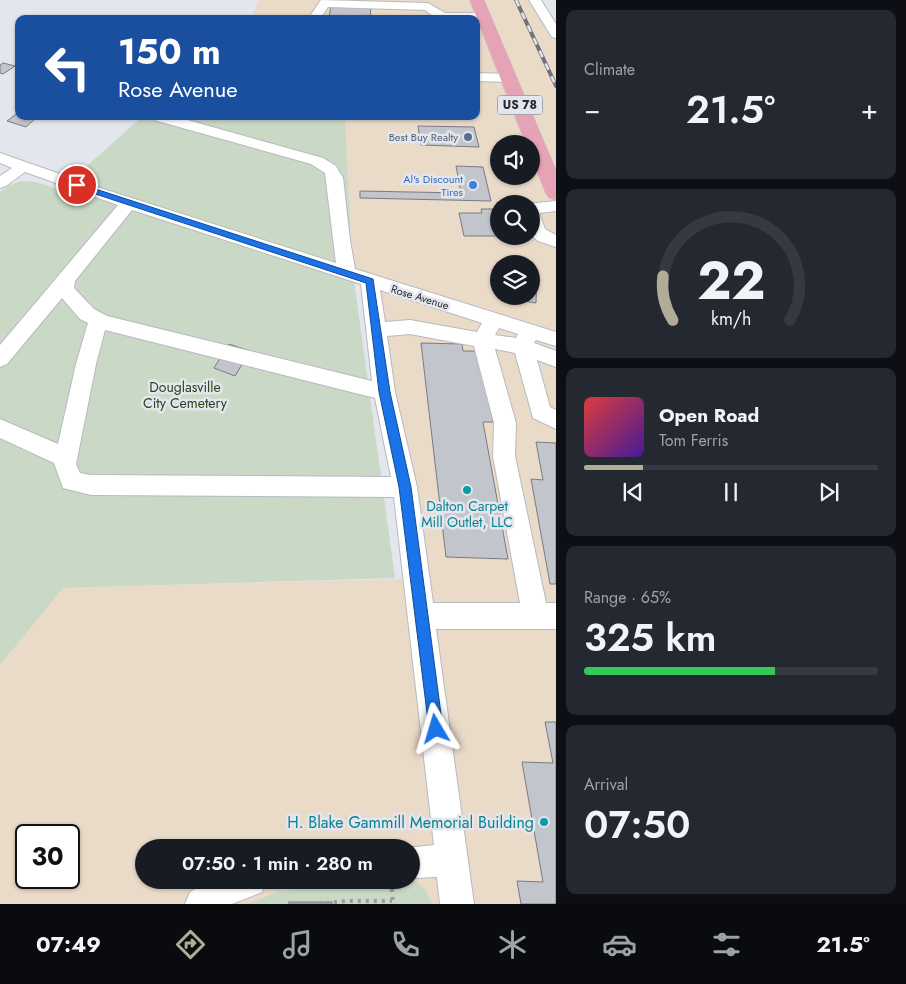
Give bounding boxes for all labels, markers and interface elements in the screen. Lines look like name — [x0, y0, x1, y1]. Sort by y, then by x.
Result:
text: 150 m — [118, 27, 221, 77]
icon: left — [35, 35, 100, 100]
text: Climate — [584, 58, 635, 81]
text: Rose Avenue — [118, 73, 238, 105]
text: 21.5° — [686, 82, 775, 137]
text: − — [584, 89, 601, 130]
text: + — [861, 89, 878, 130]
road number: US 78 — [498, 96, 542, 114]
place label: Best Buy Realty — [389, 129, 458, 145]
marker: Best Buy Realty — [462, 131, 474, 143]
map controls — [490, 135, 540, 305]
button: sound — [490, 135, 540, 185]
pin — [56, 164, 98, 206]
icon: arrive — [63, 171, 91, 199]
place label: Al's Discount Tires — [403, 171, 464, 200]
marker: Al's Discount Tires — [467, 179, 479, 191]
button: search — [490, 195, 540, 245]
text: 22 — [697, 243, 765, 319]
button: layers — [490, 255, 540, 305]
street label: Rose Avenue — [389, 281, 451, 313]
text: km/h — [711, 306, 751, 332]
park label: Douglasville City Cemetery — [143, 377, 228, 413]
text: Open Road — [659, 402, 759, 429]
text: Tom Ferris — [659, 429, 728, 452]
icon: previous — [619, 478, 647, 506]
icon: pause — [717, 478, 745, 506]
icon: next — [815, 478, 843, 506]
marker: Dalton Carpet Mill Outlet, LLC — [461, 484, 473, 496]
place label: Dalton Carpet Mill Outlet, LLC — [421, 496, 513, 532]
text: Range · 65% — [584, 586, 671, 609]
text: 325 km — [584, 610, 717, 665]
position arrow — [409, 702, 461, 754]
text: Arrival — [584, 773, 628, 796]
text: 07:50 — [584, 797, 690, 852]
place label: H. Blake Gammill Memorial Building — [287, 811, 534, 834]
marker: H. Blake Gammill Memorial Building — [538, 816, 550, 828]
speed limit sign: 30 — [15, 824, 80, 889]
text: 07:50 · 1 min · 280 m — [182, 850, 373, 877]
icon: directions — [173, 927, 208, 962]
icon: music — [280, 927, 315, 962]
icon: phone — [388, 927, 423, 962]
icon: climate — [495, 927, 530, 962]
icon: car — [602, 927, 637, 962]
icon: filters — [709, 927, 744, 962]
text: 07:49 — [36, 928, 101, 960]
text: 21.5° — [816, 928, 870, 960]

